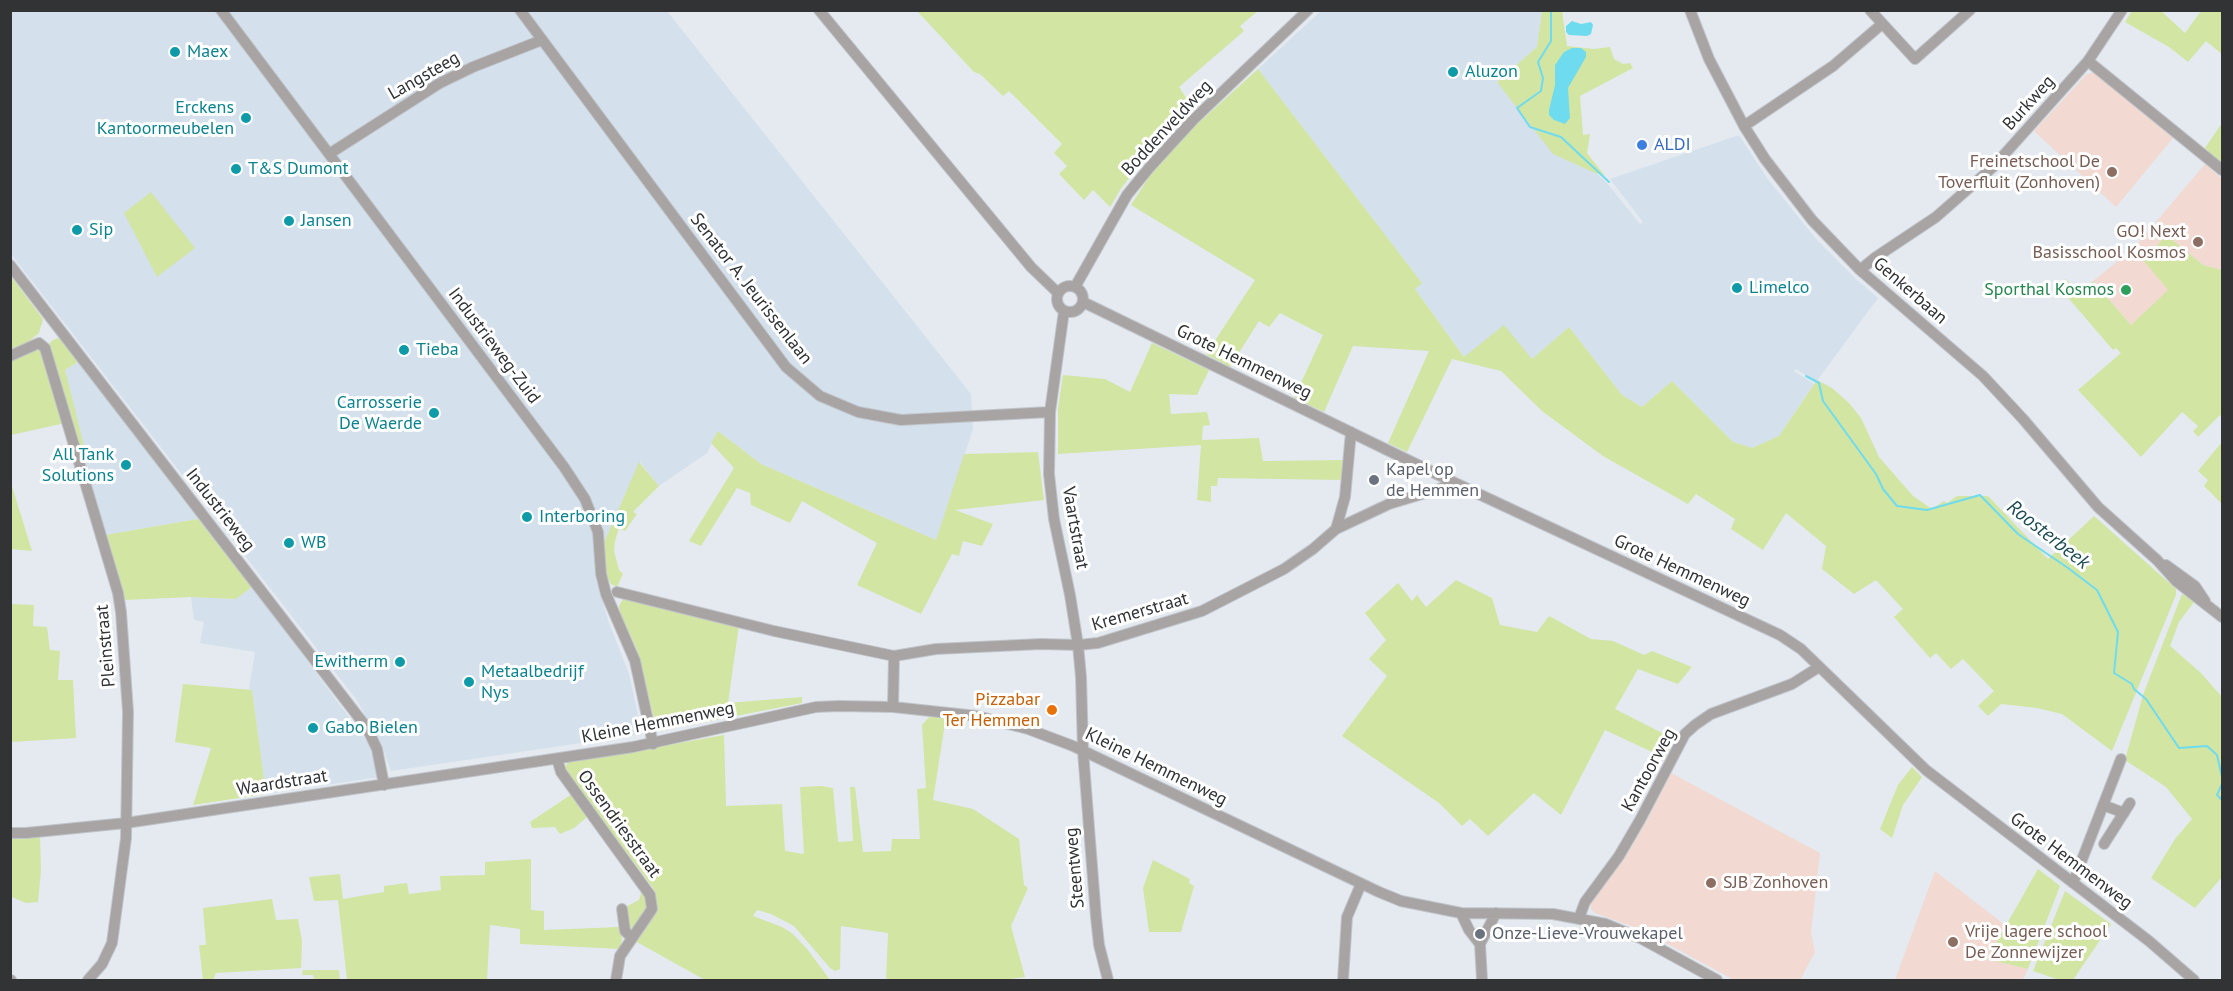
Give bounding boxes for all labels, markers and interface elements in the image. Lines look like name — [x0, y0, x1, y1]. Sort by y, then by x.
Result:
place label: Maex — [187, 41, 228, 63]
marker: Maex — [168, 45, 182, 59]
street label: Langsteeg — [385, 47, 463, 105]
place label: Aluzon — [1465, 61, 1518, 83]
marker: Aluzon — [1446, 65, 1460, 79]
street label: Burkweg — [1999, 71, 2059, 135]
street label: Boddenveldweg — [1117, 76, 1217, 180]
place label: Erckens Kantoormeubelen — [97, 97, 234, 140]
marker: Erckens Kantoormeubelen — [239, 111, 253, 125]
place label: ALDI — [1654, 134, 1691, 156]
marker: ALDI — [1635, 138, 1649, 152]
place label: Freinetschool De Toverfluit (Zonhoven) — [1938, 151, 2100, 194]
place label: T&S Dumont — [248, 158, 349, 180]
marker: T&S Dumont — [229, 162, 243, 176]
marker: Freinetschool De Toverfluit (Zonhoven) — [2105, 165, 2119, 179]
street label: Senator A. Jeurissenlaan — [685, 209, 817, 369]
place label: Jansen — [301, 210, 352, 232]
marker: Jansen — [282, 214, 296, 228]
place label: Sip — [89, 219, 113, 241]
place label: GO! Next Basisschool Kosmos — [2032, 221, 2186, 264]
marker: Sip — [70, 223, 84, 237]
marker: GO! Next Basisschool Kosmos — [2191, 235, 2205, 249]
street label: Genkerbaan — [1869, 253, 1951, 329]
place label: Limelco — [1749, 277, 1809, 299]
place label: Sporthal Kosmos — [1984, 279, 2114, 301]
marker: Limelco — [1730, 281, 1744, 295]
marker: Sporthal Kosmos — [2119, 283, 2133, 297]
street label: Industrieweg-Zuid — [443, 284, 545, 408]
street label: Grote Hemmenweg — [1173, 320, 1315, 404]
place label: Tieba — [416, 339, 459, 361]
marker: Tieba — [397, 343, 411, 357]
place label: Carrosserie De Waerde — [337, 392, 422, 434]
marker: Carrosserie De Waerde — [427, 406, 441, 420]
place label: All Tank Solutions — [42, 444, 114, 486]
marker: All Tank Solutions — [119, 458, 133, 472]
place label: Kapel op de Hemmen — [1386, 459, 1479, 502]
street label: Industrieweg — [181, 464, 259, 556]
marker: Kapel op de Hemmen — [1367, 473, 1381, 487]
street label: Vaartstraat — [1057, 485, 1093, 571]
water label: Roosterbeek — [2002, 495, 2094, 575]
place label: Interboring — [539, 506, 625, 528]
marker: Interboring — [520, 510, 534, 524]
street label: Grote Hemmenweg — [1610, 530, 1754, 612]
place label: WB — [301, 532, 326, 554]
marker: WB — [282, 536, 296, 550]
street label: Kremerstraat — [1089, 588, 1191, 636]
street label: Pleinstraat — [92, 604, 120, 688]
place label: Ewitherm — [314, 651, 388, 673]
marker: Ewitherm — [393, 655, 407, 669]
place label: Metaalbedrijf Nys — [481, 661, 584, 704]
marker: Metaalbedrijf Nys — [462, 675, 476, 689]
place label: Pizzabar Ter Hemmen — [943, 689, 1040, 732]
street label: Kleine Hemmenweg — [580, 698, 736, 748]
marker: Pizzabar Ter Hemmen — [1045, 703, 1059, 717]
place label: Gabo Bielen — [325, 717, 418, 739]
marker: Gabo Bielen — [306, 721, 320, 735]
street label: Kleine Hemmenweg — [1082, 723, 1230, 811]
street label: Kantoorweg — [1617, 724, 1681, 816]
street label: Waardstraat — [235, 765, 329, 801]
street label: Ossendriesstraat — [573, 766, 665, 882]
street label: Grote Hemmenweg — [2006, 808, 2136, 914]
street label: Steentweg — [1061, 827, 1089, 909]
place label: SJB Zonhoven — [1723, 872, 1828, 894]
marker: SJB Zonhoven — [1704, 876, 1718, 890]
place label: Vrije lagere school De Zonnewijzer — [1965, 921, 2107, 964]
place label: Onze-Lieve-Vrouwekapel — [1492, 923, 1683, 945]
marker: Onze-Lieve-Vrouwekapel — [1473, 927, 1487, 941]
marker: Vrije lagere school De Zonnewijzer — [1946, 935, 1960, 949]

